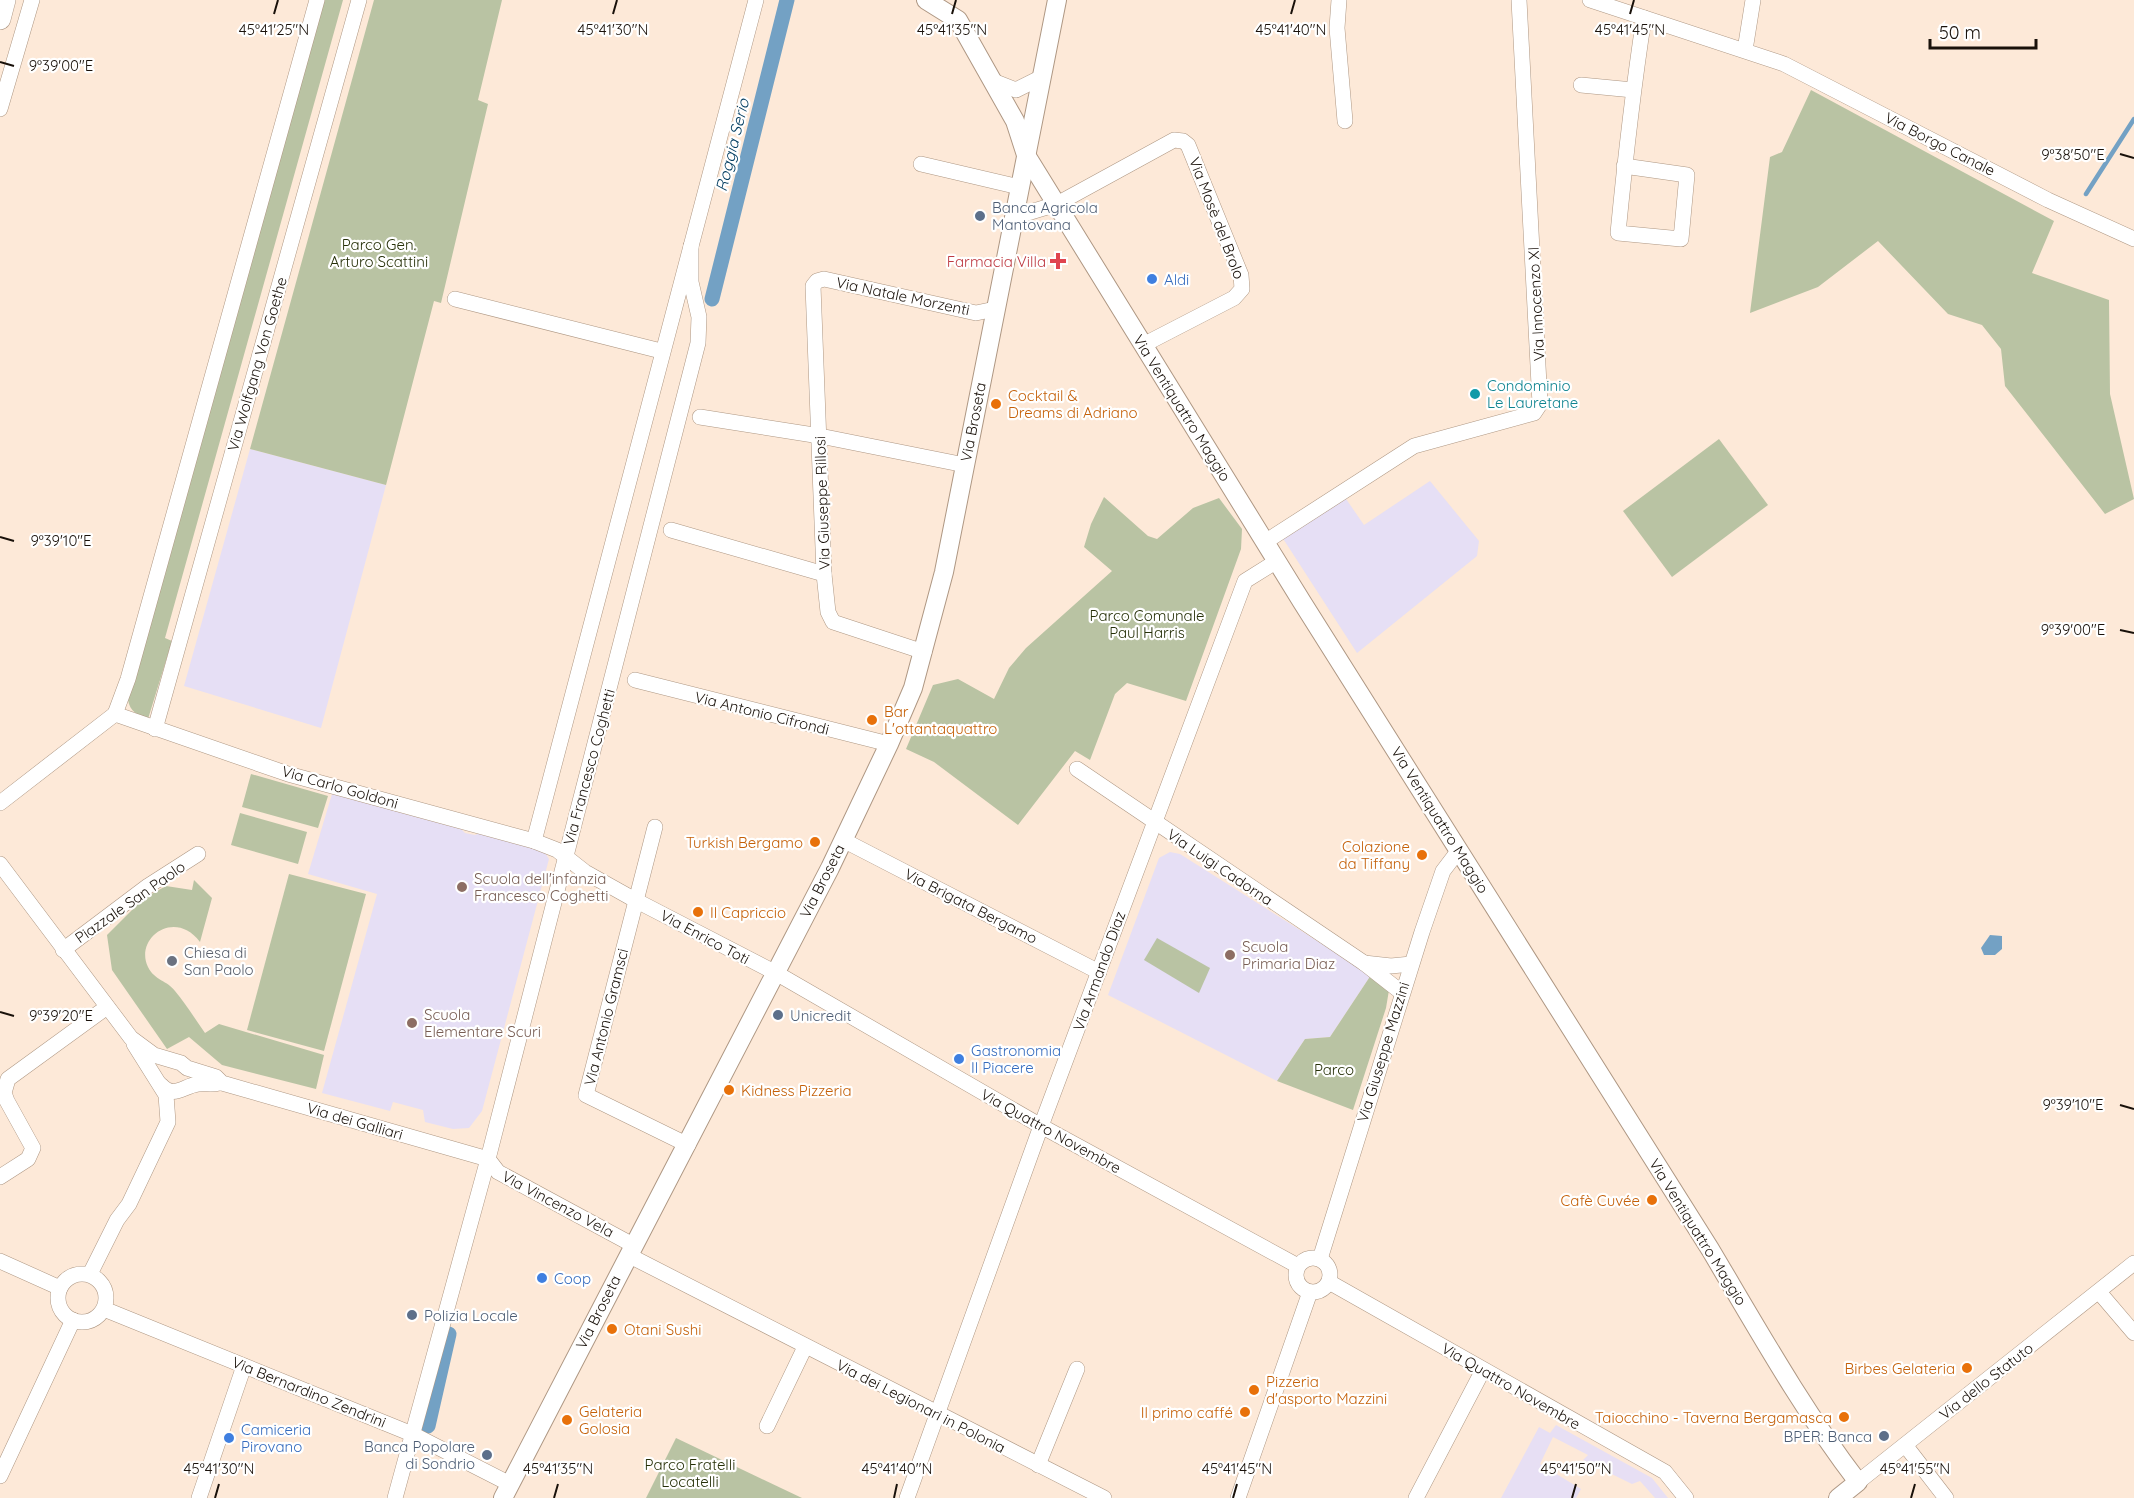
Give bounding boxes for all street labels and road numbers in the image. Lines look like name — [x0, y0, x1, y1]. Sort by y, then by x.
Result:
street label: Via Borgo Canale — [1882, 108, 1998, 180]
street label: Via Mosè del Brolo — [1185, 154, 1249, 282]
street label: Via Innocenzo XI — [1524, 246, 1548, 362]
street label: Via Natale Morzenti — [834, 273, 972, 319]
street label: Via Wolfgang Von Goethe — [223, 275, 291, 453]
street label: Via Ventiquattro Maggio — [1129, 331, 1235, 485]
street label: Via Broseta — [956, 381, 990, 463]
street label: Via Giuseppe Rillosi — [810, 436, 834, 570]
street label: Via Francesco Coghetti — [559, 687, 619, 847]
street label: Via Antonio Cifrondi — [693, 687, 831, 739]
street label: Via Ventiquattro Maggio — [1387, 743, 1493, 897]
street label: Via Carlo Goldoni — [280, 761, 400, 813]
street label: Via Luigi Cadorna — [1164, 825, 1276, 909]
street label: Via Broseta — [795, 841, 849, 921]
street label: Piazzale San Paolo — [71, 857, 189, 947]
street label: Via Brigata Bergamo — [901, 864, 1041, 948]
street label: Via Enrico Toti — [657, 906, 753, 968]
street label: Via Armando Diaz — [1069, 909, 1129, 1033]
street label: Via Antonio Gramsci — [580, 946, 632, 1088]
street label: Via Giuseppe Mazzini — [1353, 980, 1413, 1124]
street label: Via Quattro Novembre — [978, 1085, 1124, 1177]
street label: Via dei Galliari — [305, 1098, 405, 1144]
street label: Via Ventiquattro Maggio — [1645, 1155, 1751, 1309]
street label: Via Vincenzo Vela — [499, 1167, 617, 1241]
street label: Via Broseta — [571, 1272, 625, 1352]
street label: Via Quattro Novembre — [1438, 1338, 1584, 1434]
street label: Via dello Statuto — [1935, 1338, 2037, 1424]
street label: Via Bernardino Zendrini — [229, 1352, 389, 1432]
street label: Via dei Legionari in Polonia — [833, 1355, 1009, 1457]

